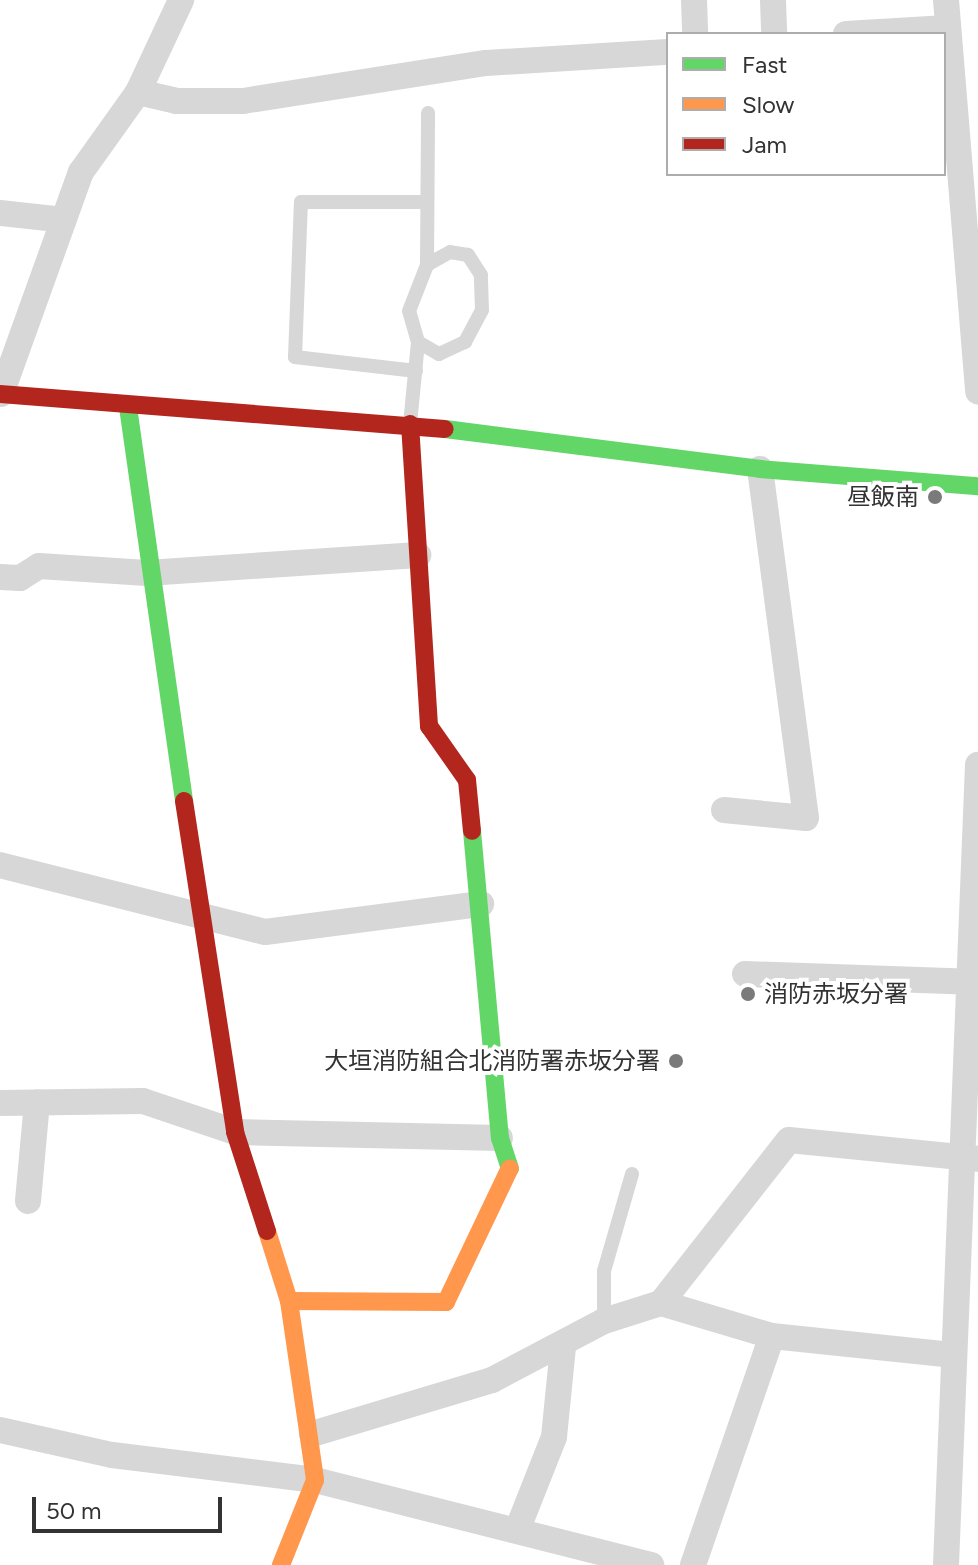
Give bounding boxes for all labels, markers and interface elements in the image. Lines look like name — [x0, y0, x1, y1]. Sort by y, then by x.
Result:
legend — [666, 32, 946, 176]
text: Fast — [742, 50, 787, 79]
text: Slow — [742, 90, 794, 119]
text: Jam — [742, 130, 787, 159]
place label: 昼飯南 — [847, 483, 919, 511]
marker: 昼飯南 — [926, 488, 944, 506]
place label: 消防赤坂分署 — [764, 980, 908, 1008]
marker: 消防赤坂分署 — [739, 985, 757, 1003]
place label: 大垣消防組合北消防署赤坂分署 — [324, 1047, 660, 1075]
marker: 大垣消防組合北消防署赤坂分署 — [667, 1052, 685, 1070]
scale bar — [36, 1481, 226, 1531]
text: 50 m — [46, 1496, 102, 1525]

